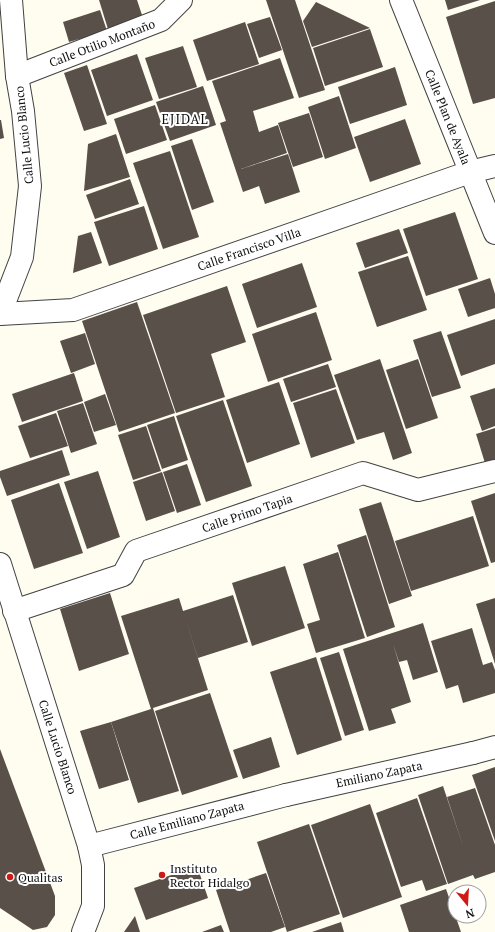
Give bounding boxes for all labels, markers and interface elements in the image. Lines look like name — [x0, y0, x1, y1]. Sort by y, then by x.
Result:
street label: Calle Otilio Montaño — [47, 16, 157, 70]
street label: Calle Plan de Ayala — [422, 67, 474, 167]
street label: Calle Lucio Blanco — [11, 85, 37, 185]
district label: EJIDAL — [161, 110, 209, 128]
street label: Calle Francisco Villa — [195, 224, 303, 274]
street label: Calle Primo Tapia — [200, 490, 294, 536]
street label: Calle Lucio Blanco — [36, 698, 80, 796]
street label: Emiliano Zapata — [335, 758, 423, 790]
street label: Calle Emiliano Zapata — [128, 798, 246, 842]
place label: Instituto Rector Hidalgo — [170, 861, 250, 890]
place label: Qualitas — [18, 870, 63, 885]
marker: Instituto Rector Hidalgo — [157, 870, 167, 880]
marker: Qualitas — [5, 872, 15, 882]
north arrow — [447, 884, 487, 924]
text: N — [463, 906, 476, 922]

